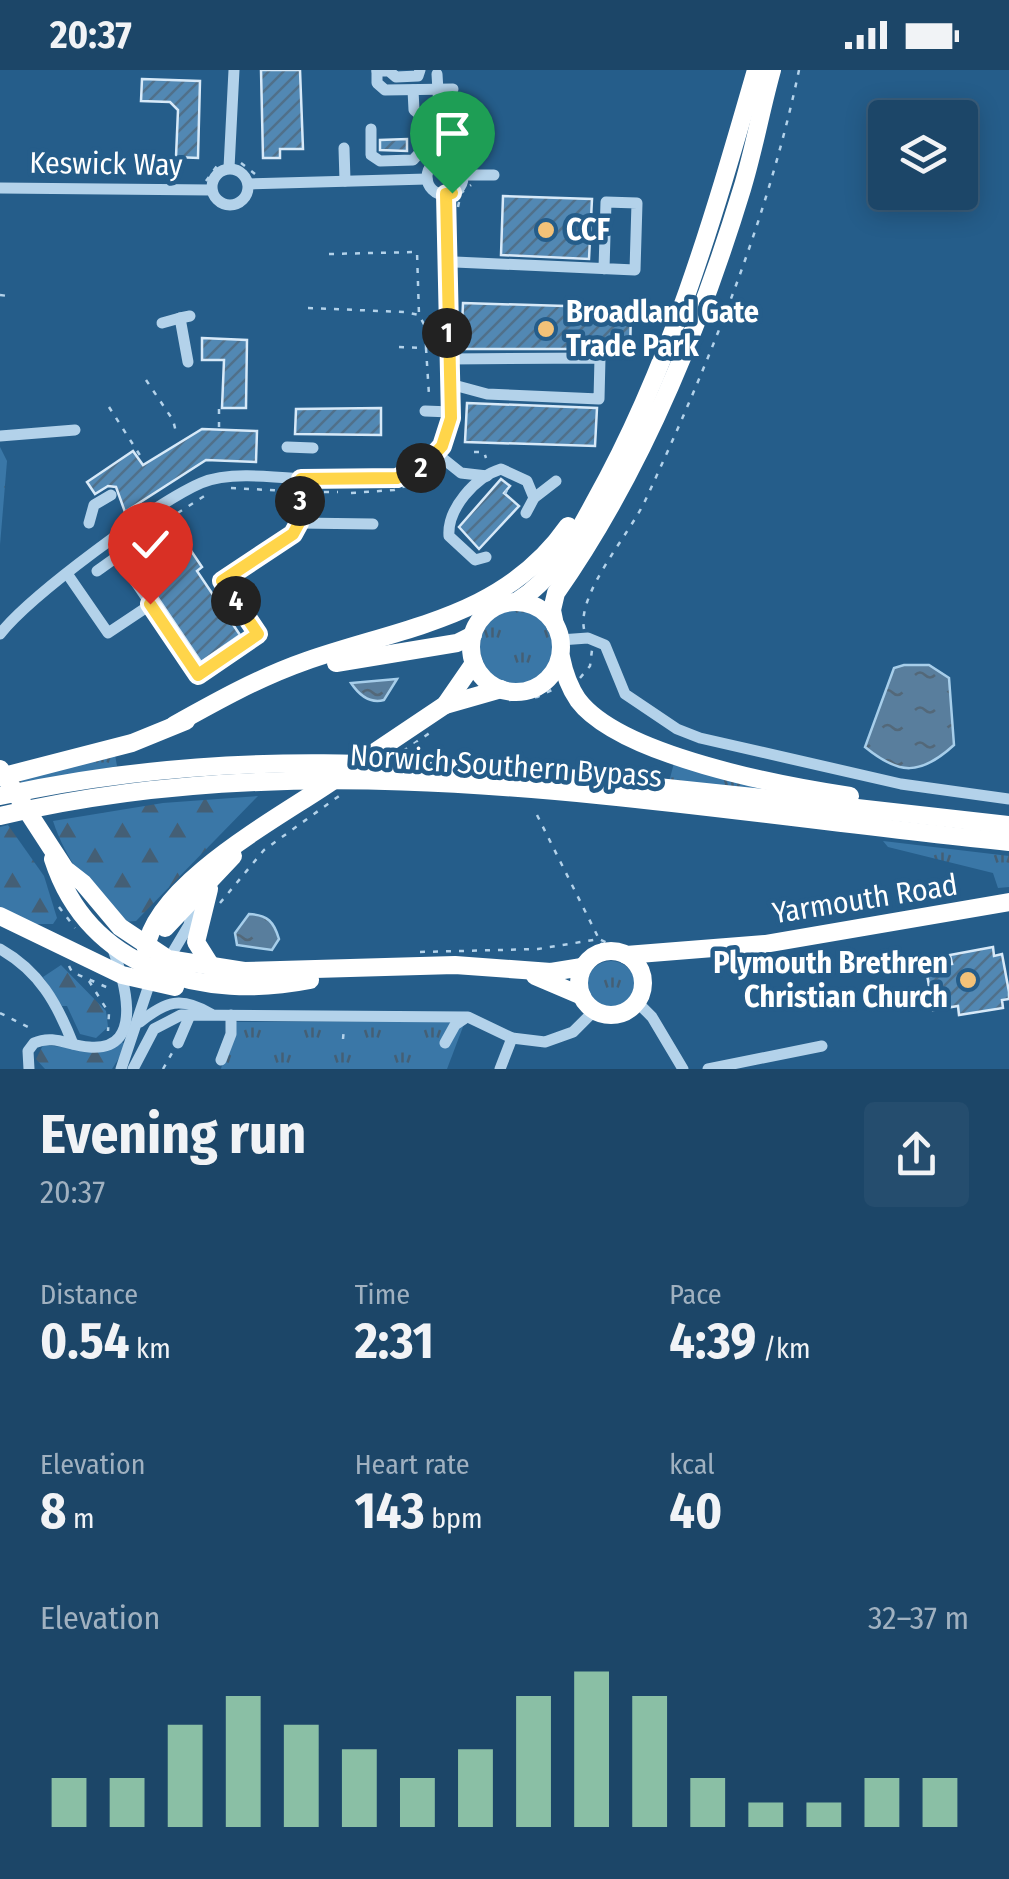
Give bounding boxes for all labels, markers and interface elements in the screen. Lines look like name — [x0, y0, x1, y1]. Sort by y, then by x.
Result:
text: 20:37 — [50, 12, 132, 58]
pin — [410, 91, 495, 194]
map controls — [868, 100, 978, 210]
button: layers — [868, 100, 978, 210]
icon: arrive — [425, 106, 480, 161]
street label: Keswick Way — [29, 145, 183, 183]
place label: CCF — [566, 212, 611, 248]
marker: CCF — [535, 219, 557, 241]
place label: Broadland Gate Trade Park — [566, 294, 759, 364]
pin: 1 — [422, 308, 472, 358]
text: 1 — [441, 316, 453, 349]
marker: Broadland Gate Trade Park — [535, 318, 557, 340]
pin: 2 — [396, 443, 446, 493]
text: 2 — [415, 451, 427, 484]
pin: 3 — [275, 476, 325, 526]
text: 3 — [293, 484, 307, 517]
pin — [108, 502, 193, 605]
icon: check — [123, 517, 178, 572]
pin: 4 — [211, 576, 261, 626]
text: 4 — [229, 584, 243, 617]
street label: Norwich Southern Bypass — [349, 737, 663, 795]
street label: Yarmouth Road — [770, 867, 960, 931]
place label: Plymouth Brethren Christian Church — [713, 945, 948, 1015]
marker: Plymouth Brethren Christian Church — [957, 969, 979, 991]
text: Evening run — [40, 1102, 306, 1168]
button: share — [864, 1102, 969, 1207]
text: 20:37 — [40, 1173, 105, 1211]
text: Distance — [40, 1278, 138, 1311]
text: Time — [355, 1278, 410, 1311]
text: Pace — [669, 1278, 722, 1311]
text: 0.54 — [40, 1311, 130, 1371]
text: 2:31 — [355, 1311, 434, 1371]
text: 4:39 — [669, 1311, 756, 1371]
text: km — [130, 1332, 171, 1365]
text: /km — [756, 1332, 811, 1365]
text: Elevation — [40, 1448, 145, 1481]
text: Heart rate — [355, 1448, 470, 1481]
text: kcal — [669, 1448, 715, 1481]
text: 8 — [40, 1481, 66, 1541]
text: 143 — [355, 1481, 425, 1541]
text: 40 — [669, 1481, 722, 1541]
text: m — [66, 1502, 95, 1535]
text: bpm — [425, 1502, 483, 1535]
text: Elevation — [40, 1599, 160, 1637]
text: 32–37 m — [868, 1599, 969, 1637]

